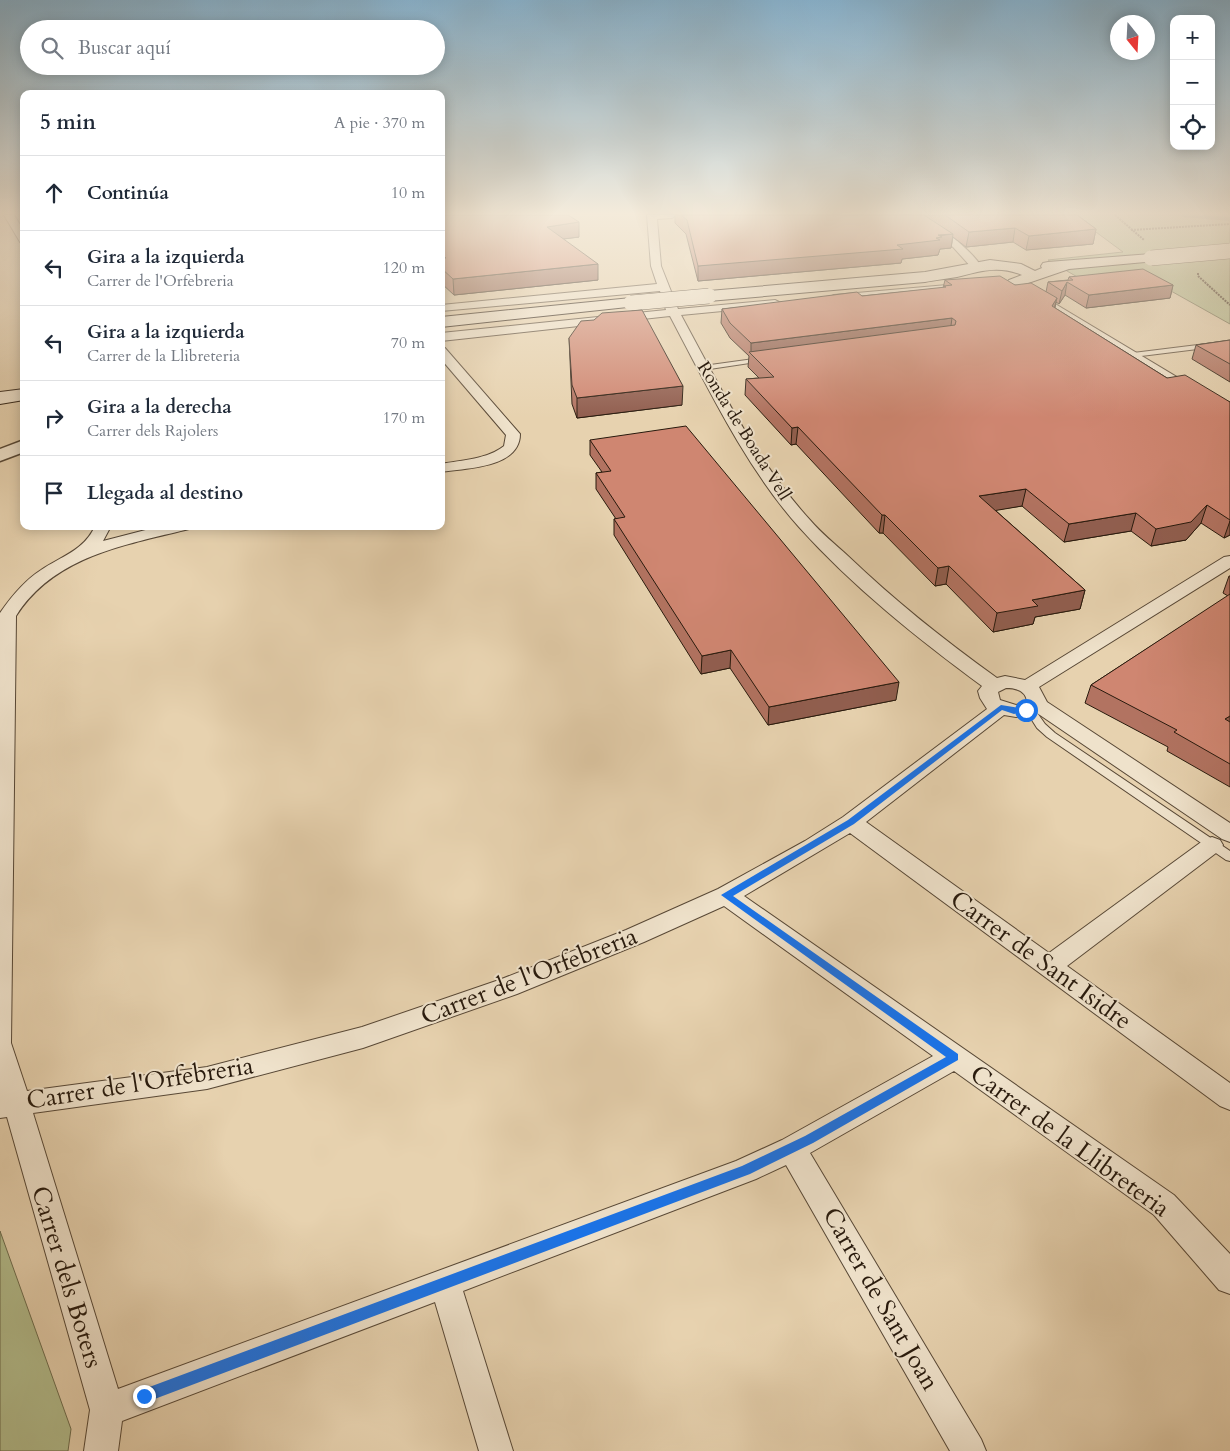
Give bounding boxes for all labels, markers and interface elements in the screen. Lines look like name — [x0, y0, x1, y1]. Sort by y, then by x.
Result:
north arrow — [1110, 15, 1155, 60]
map controls — [1170, 15, 1215, 150]
button: + — [1170, 15, 1215, 60]
search box — [20, 20, 445, 75]
icon: search — [38, 34, 66, 62]
text: Buscar aquí — [78, 35, 171, 61]
button: − — [1170, 60, 1215, 105]
button: locate — [1170, 105, 1215, 150]
text: 5 min — [40, 108, 96, 137]
text: A pie · 370 m — [334, 112, 425, 134]
icon: ahead — [40, 179, 68, 207]
text: Continúa — [87, 180, 169, 206]
text: 10 m — [391, 182, 425, 204]
text: Gira a la izquierda — [87, 244, 245, 270]
icon: left — [40, 254, 68, 282]
text: 120 m — [383, 257, 425, 279]
text: Carrer de l'Orfebreria — [87, 270, 234, 292]
text: Gira a la izquierda — [87, 319, 245, 345]
icon: left — [40, 329, 68, 357]
text: 70 m — [391, 332, 425, 354]
text: Carrer de la Llibreteria — [87, 345, 240, 367]
street label: Ronda de Boada Vell — [691, 357, 797, 506]
text: Gira a la derecha — [87, 394, 232, 420]
icon: right — [40, 404, 68, 432]
text: 170 m — [383, 407, 425, 429]
text: Carrer dels Rajolers — [87, 420, 218, 442]
icon: arrive — [40, 479, 68, 507]
text: Llegada al destino — [87, 480, 243, 506]
route start — [1015, 699, 1038, 722]
street label: Carrer de Sant Isidre — [943, 883, 1139, 1037]
street label: Carrer de l'Orfebreria — [416, 919, 642, 1033]
street label: Carrer de l'Orfebreria — [24, 1048, 256, 1118]
street label: Carrer de la Llibreteria — [963, 1057, 1177, 1225]
street label: Carrer dels Boters — [23, 1182, 111, 1372]
street label: Carrer de Sant Joan — [815, 1201, 947, 1397]
route end — [133, 1385, 156, 1408]

